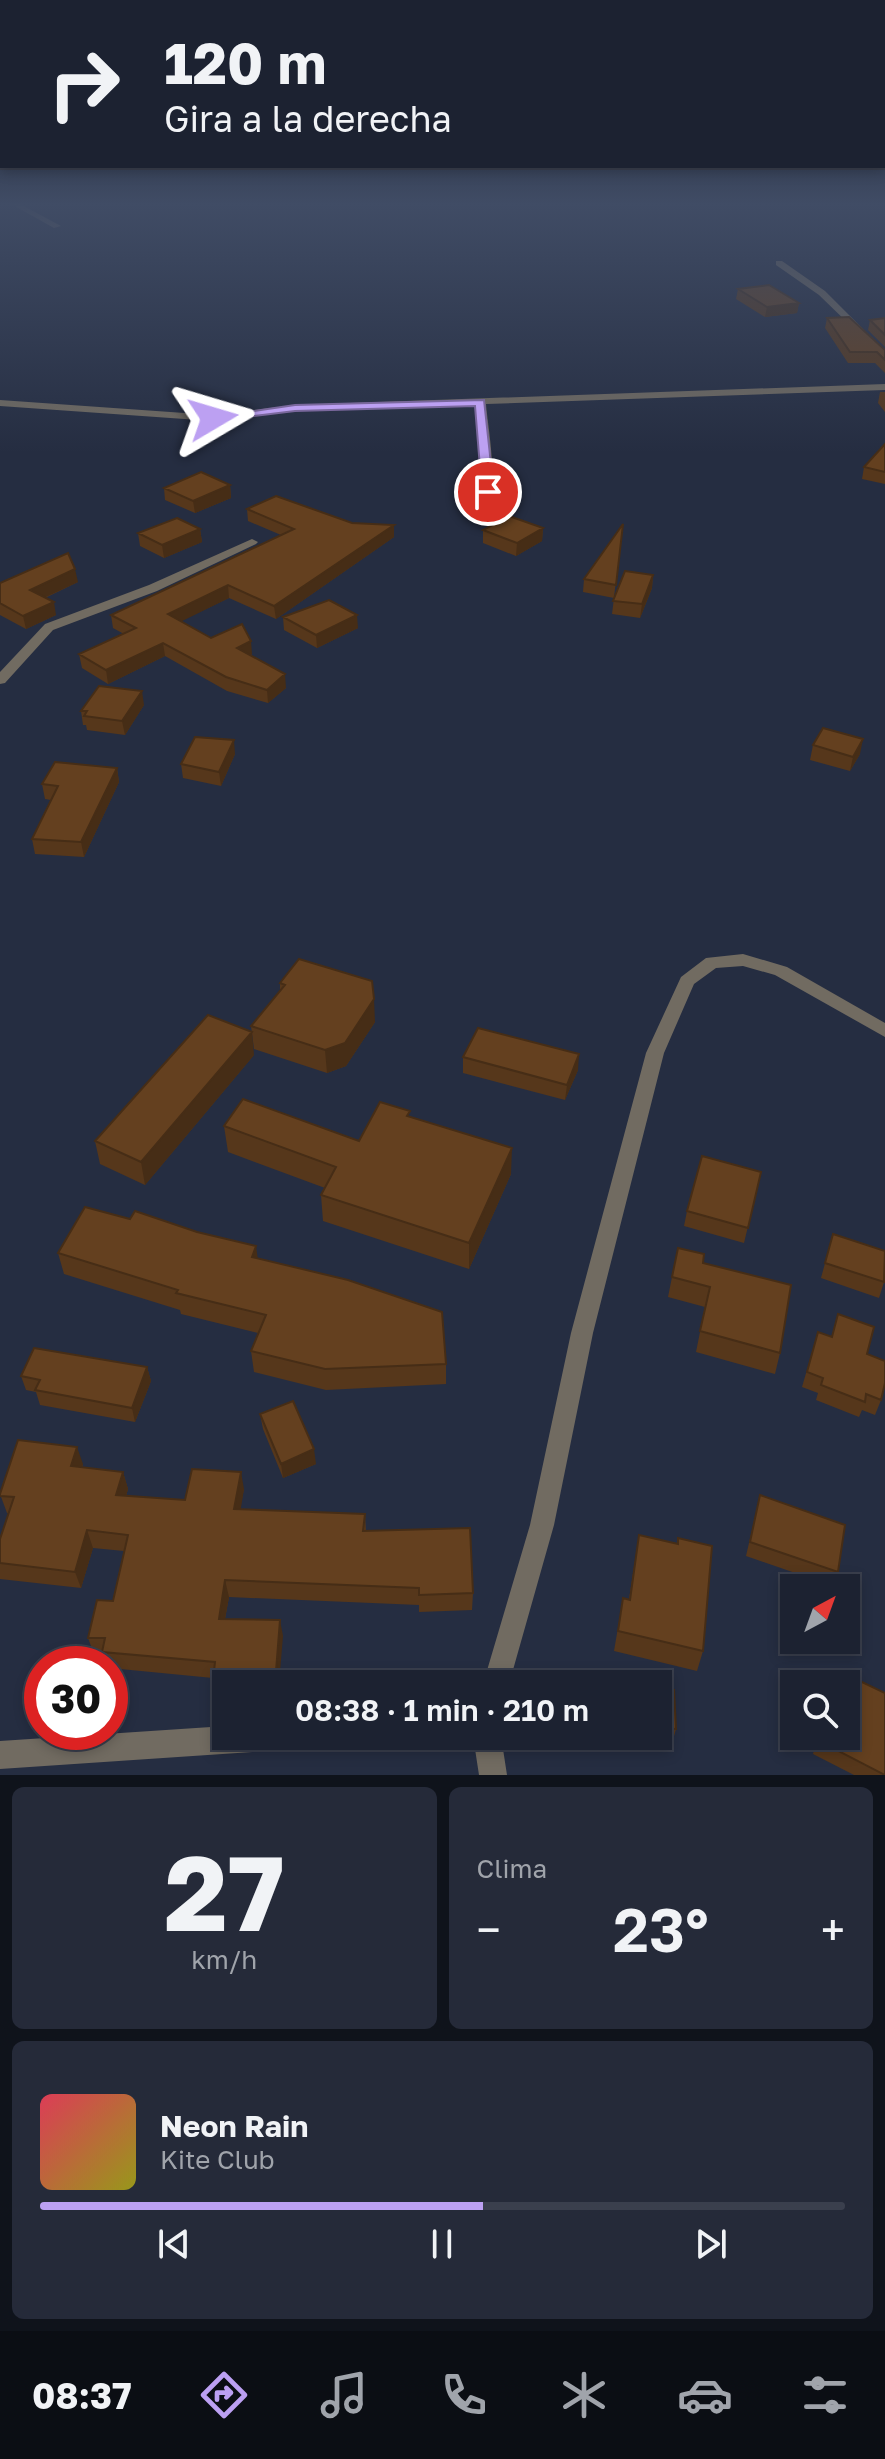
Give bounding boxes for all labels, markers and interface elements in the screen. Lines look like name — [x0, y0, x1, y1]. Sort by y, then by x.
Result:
text: 120 m — [164, 29, 326, 96]
icon: right — [32, 32, 136, 136]
text: Gira a la derecha — [164, 97, 452, 140]
position arrow — [171, 376, 255, 460]
pin — [454, 458, 522, 526]
icon: arrive — [466, 470, 510, 514]
north arrow — [780, 1574, 860, 1654]
map controls — [780, 1574, 860, 1750]
speed limit sign: 30 — [24, 1646, 128, 1750]
button: search — [780, 1670, 860, 1750]
text: 08:38 · 1 min · 210 m — [295, 1692, 589, 1728]
text: 27 — [164, 1829, 284, 1954]
text: Clima — [477, 1853, 547, 1884]
text: 23° — [613, 1893, 709, 1965]
text: − — [477, 1903, 501, 1956]
text: + — [821, 1903, 845, 1956]
text: km/h — [191, 1944, 257, 1975]
text: Neon Rain — [160, 2108, 308, 2144]
text: Kite Club — [160, 2144, 275, 2175]
icon: previous — [152, 2222, 196, 2266]
icon: pause — [420, 2222, 464, 2266]
icon: next — [689, 2222, 733, 2266]
icon: directions — [196, 2367, 252, 2423]
icon: music — [316, 2367, 372, 2423]
icon: phone — [436, 2367, 492, 2423]
icon: climate — [556, 2367, 612, 2423]
icon: car — [677, 2367, 733, 2423]
icon: filters — [797, 2367, 853, 2423]
text: 08:37 — [32, 2374, 132, 2417]

